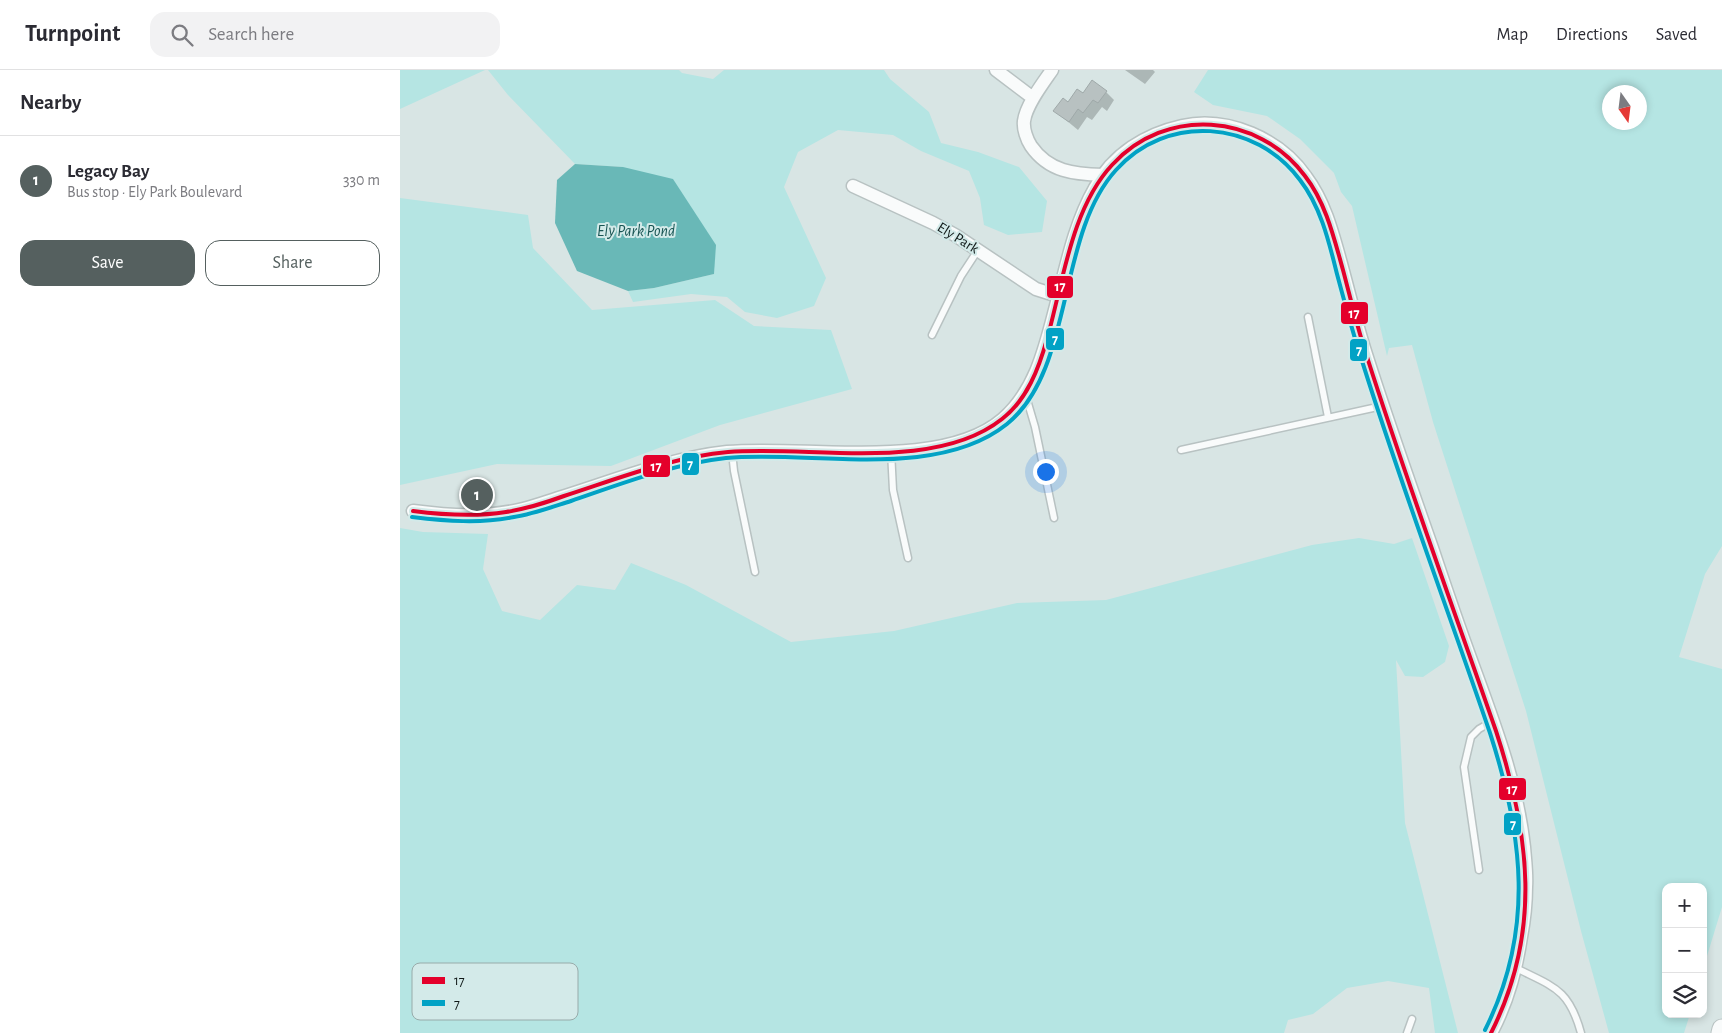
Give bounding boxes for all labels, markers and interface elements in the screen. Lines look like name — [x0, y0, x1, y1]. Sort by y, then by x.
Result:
search box — [150, 12, 500, 57]
icon: search — [168, 21, 196, 49]
text: Turnpoint — [25, 22, 120, 46]
text: Search here — [208, 25, 294, 44]
text: Map — [1497, 26, 1528, 44]
text: Directions — [1556, 26, 1628, 44]
text: Saved — [1656, 26, 1697, 44]
north arrow — [1602, 85, 1647, 130]
text: Nearby — [20, 92, 81, 113]
text: Legacy Bay — [67, 162, 149, 181]
text: 1 — [33, 172, 39, 188]
text: 330 m — [343, 172, 380, 188]
text: Bus stop · Ely Park Boulevard — [67, 184, 242, 200]
street label: Ely Park — [935, 220, 981, 257]
water label: Ely Park Pond — [597, 223, 675, 239]
button: Save — [20, 240, 195, 286]
button: Share — [205, 240, 380, 286]
line badge: 17 — [1046, 275, 1074, 299]
text: 17 — [1054, 280, 1066, 294]
line badge: 17 — [1340, 301, 1369, 325]
text: 17 — [1348, 307, 1360, 321]
line badge: 7 — [1045, 327, 1065, 351]
text: 7 — [1052, 333, 1058, 347]
line badge: 7 — [1349, 338, 1368, 362]
text: 7 — [1356, 344, 1362, 358]
line badge: 7 — [681, 452, 700, 476]
line badge: 17 — [642, 454, 671, 478]
text: 7 — [687, 458, 693, 472]
your location — [1033, 459, 1059, 485]
text: 17 — [650, 460, 662, 474]
pin: 1 — [461, 476, 493, 514]
line badge: 17 — [1498, 777, 1527, 801]
text: 17 — [1506, 783, 1518, 797]
line badge: 7 — [1503, 812, 1522, 836]
text: 7 — [1510, 818, 1516, 832]
map controls — [1662, 883, 1707, 1018]
button: + — [1662, 883, 1707, 928]
button: − — [1662, 928, 1707, 973]
legend — [412, 963, 578, 1020]
button: layers — [1662, 973, 1707, 1018]
text: 17 — [454, 974, 465, 988]
text: 7 — [454, 997, 460, 1011]

